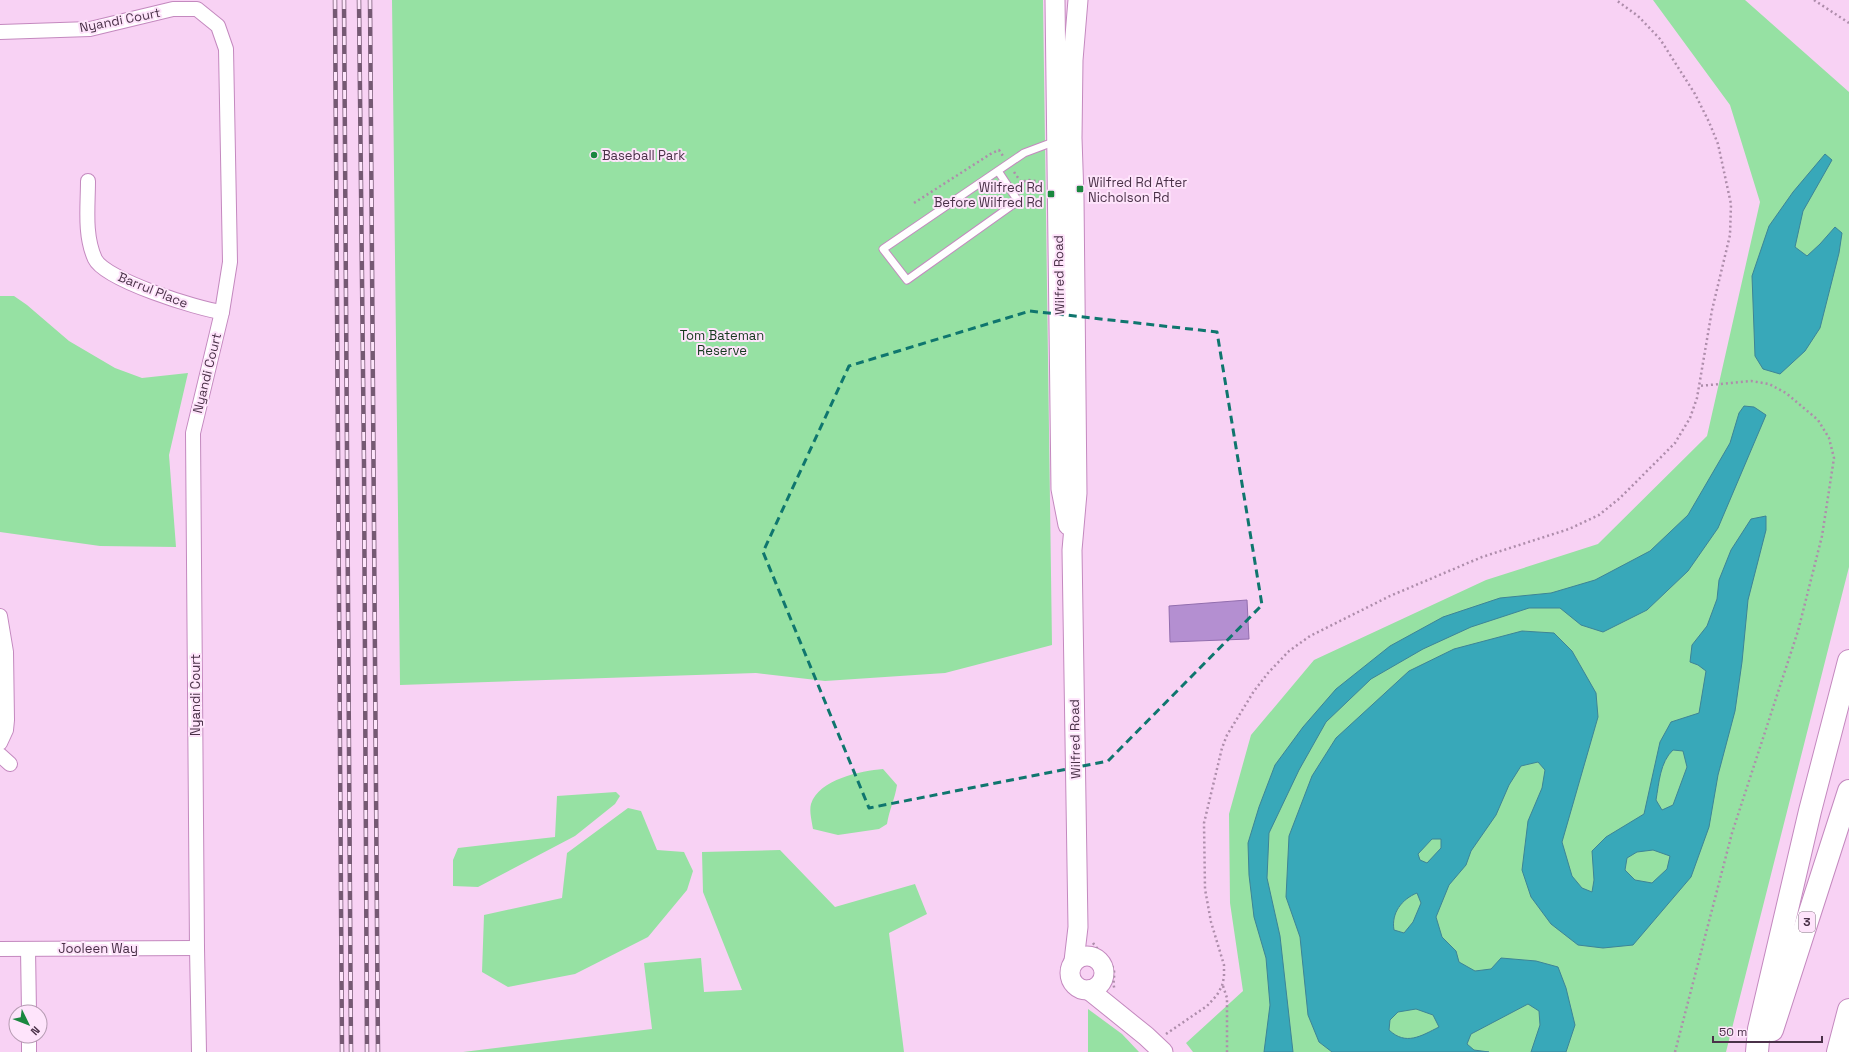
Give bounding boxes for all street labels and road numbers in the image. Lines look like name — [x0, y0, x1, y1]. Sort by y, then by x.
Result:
street label: Nyandi Court — [78, 4, 162, 36]
street label: Wilfred Road — [1050, 235, 1068, 315]
street label: Barrul Place — [115, 268, 191, 312]
street label: Nyandi Court — [189, 331, 225, 415]
street label: Nyandi Court — [187, 654, 204, 736]
street label: Wilfred Road — [1066, 699, 1084, 779]
road number: 3 — [1799, 912, 1815, 932]
street label: Jooleen Way — [58, 940, 138, 957]

